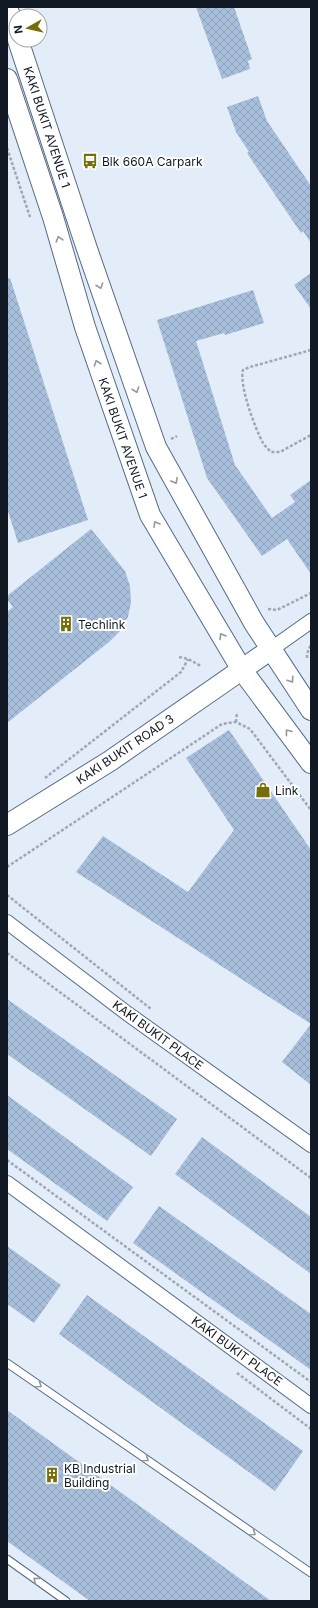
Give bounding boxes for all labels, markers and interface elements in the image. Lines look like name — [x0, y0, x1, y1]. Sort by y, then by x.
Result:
north arrow — [8, 8, 48, 48]
text: N — [11, 24, 26, 35]
street label: KAKI BUKIT AVENUE 1 — [20, 64, 74, 190]
bus stop icon: Blk 660A Carpark — [81, 152, 99, 170]
place label: Blk 660A Carpark — [102, 154, 203, 169]
one-way arrow — [55, 235, 64, 242]
one-way arrow — [95, 283, 103, 290]
one-way arrow — [93, 359, 102, 366]
street label: KAKI BUKIT AVENUE 1 — [95, 376, 151, 500]
one-way arrow — [131, 387, 140, 394]
one-way arrow — [170, 477, 177, 485]
one-way arrow — [153, 521, 160, 528]
building icon: Techlink — [57, 615, 75, 633]
place label: Techlink — [78, 617, 126, 632]
one-way arrow — [219, 633, 227, 640]
one-way arrow — [286, 676, 293, 683]
street label: KAKI BUKIT ROAD 3 — [73, 711, 177, 787]
one-way arrow — [286, 730, 293, 737]
shop icon: Link — [254, 781, 272, 799]
place label: Link — [275, 783, 299, 798]
street label: KAKI BUKIT PLACE — [110, 997, 206, 1073]
street label: KAKI BUKIT PLACE — [189, 1313, 285, 1389]
one-way arrow — [35, 1380, 42, 1388]
one-way arrow — [142, 1454, 149, 1462]
place label: KB Industrial Building — [64, 1461, 136, 1490]
building icon: KB Industrial Building — [43, 1466, 61, 1484]
one-way arrow — [249, 1528, 256, 1536]
one-way arrow — [34, 1578, 41, 1585]

